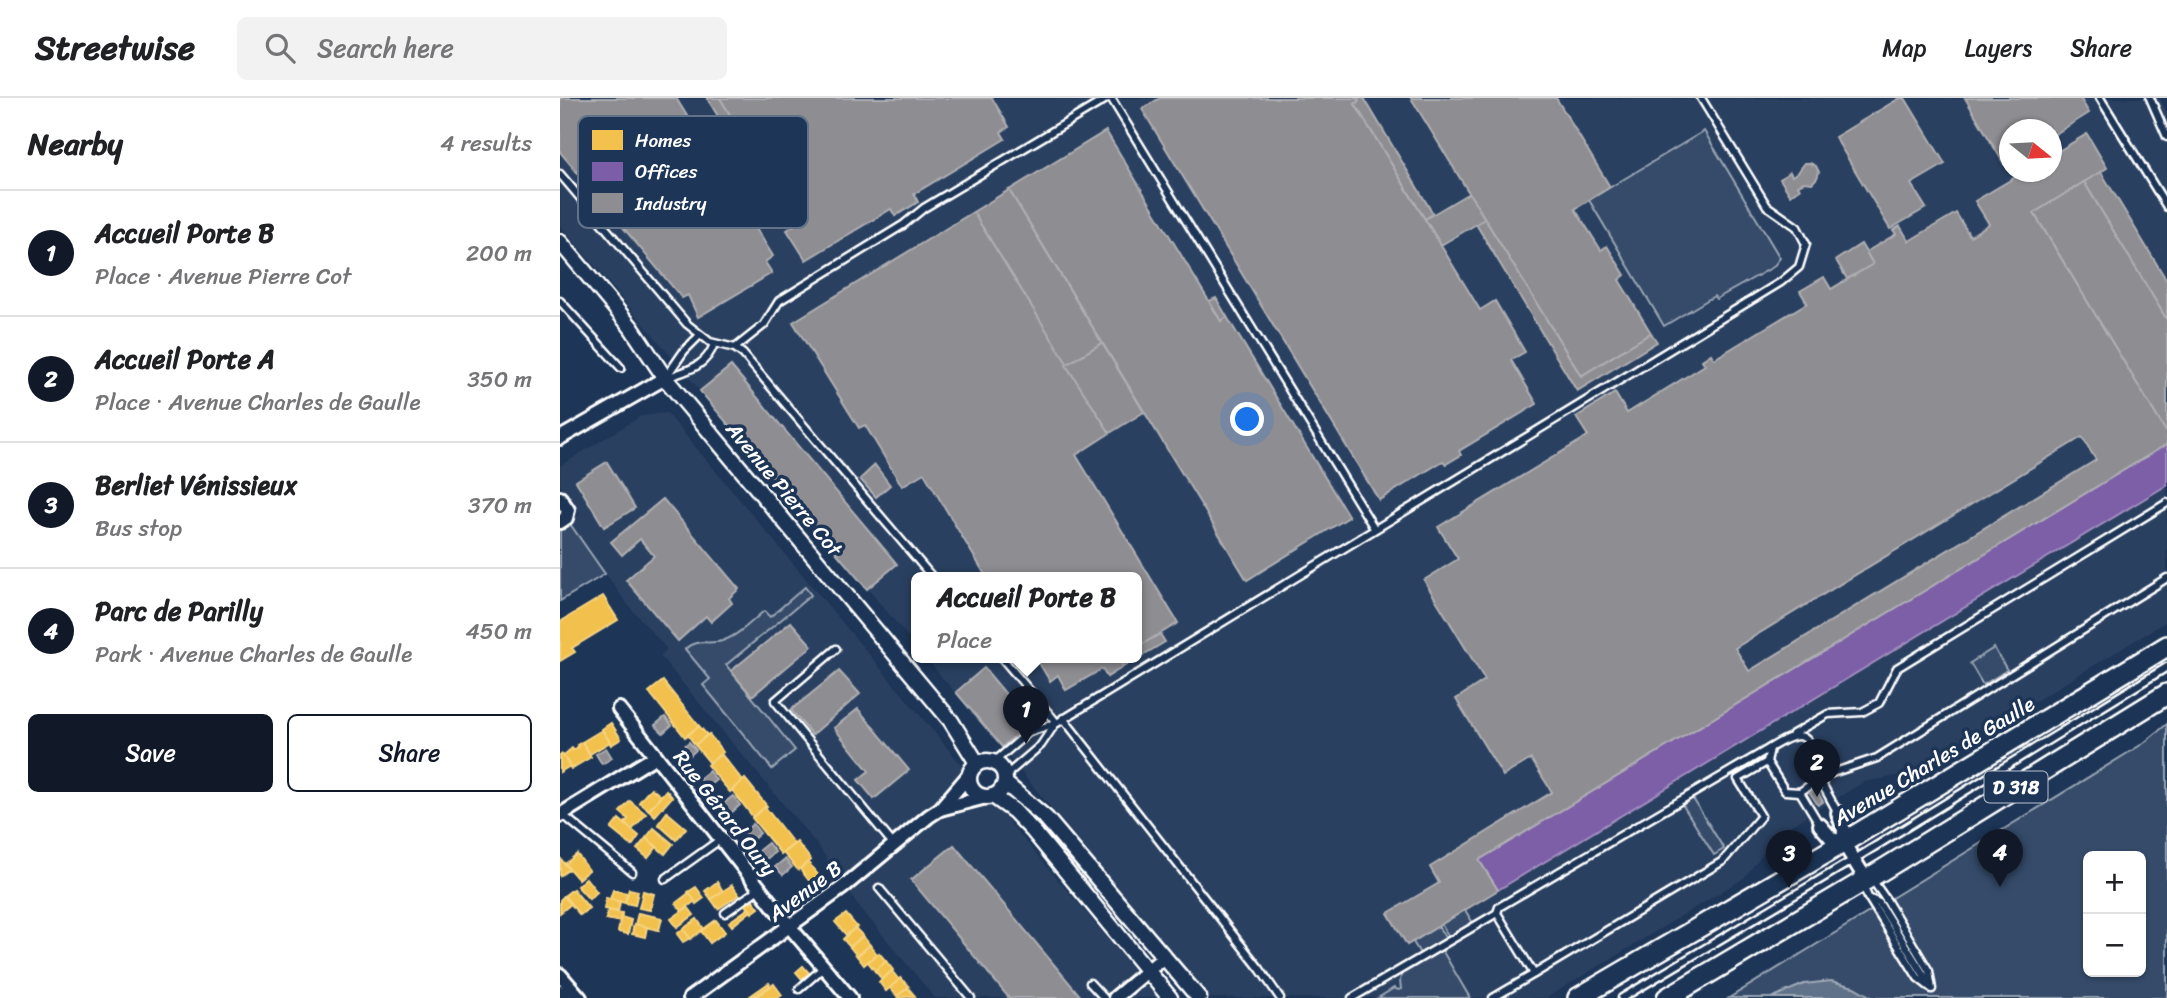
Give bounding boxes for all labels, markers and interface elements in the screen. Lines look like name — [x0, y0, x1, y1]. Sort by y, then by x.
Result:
search box — [237, 17, 727, 80]
text: Streetwise — [35, 19, 195, 77]
text: Search here — [317, 25, 454, 71]
text: Map — [1882, 27, 1927, 69]
text: Layers — [1965, 27, 2032, 69]
text: Share — [2070, 27, 2132, 69]
icon: search — [261, 29, 299, 67]
legend — [578, 116, 808, 228]
text: Nearby — [28, 117, 123, 171]
north arrow — [1999, 119, 2062, 182]
text: 4 results — [440, 123, 532, 164]
text: Homes — [635, 124, 691, 157]
text: Offices — [635, 155, 698, 188]
text: Industry — [634, 187, 707, 220]
text: Accueil Porte B — [95, 210, 274, 256]
text: 1 — [46, 233, 56, 274]
text: 200 m — [466, 233, 532, 274]
text: Place · Avenue Pierre Cot — [95, 256, 351, 297]
text: Accueil Porte A — [95, 336, 275, 382]
text: 2 — [44, 359, 58, 400]
text: 350 m — [467, 359, 532, 400]
text: Place · Avenue Charles de Gaulle — [95, 382, 421, 423]
your location — [1230, 402, 1264, 436]
street label: Avenue Pierre Cot — [715, 412, 853, 566]
text: Berliet Vénissieux — [95, 462, 297, 508]
text: 3 — [45, 485, 57, 526]
text: 370 m — [468, 485, 532, 526]
text: Bus stop — [95, 508, 182, 549]
popup — [911, 572, 1142, 663]
text: Accueil Porte B — [937, 574, 1116, 620]
text: Parc de Parilly — [95, 588, 263, 634]
text: 4 — [44, 611, 58, 652]
text: 450 m — [465, 611, 532, 652]
text: Place — [937, 620, 992, 661]
text: Park · Avenue Charles de Gaulle — [95, 634, 412, 675]
street label: Avenue Charles de Gaulle — [1825, 685, 2042, 837]
pin: 1 — [1003, 686, 1049, 744]
button: Save — [28, 714, 273, 792]
button: Share — [287, 714, 532, 792]
pin: 2 — [1794, 739, 1840, 797]
street label: Rue Gérard Oury — [663, 741, 787, 885]
road number: D 318 — [1984, 772, 2048, 802]
pin: 4 — [1977, 829, 2023, 887]
pin: 3 — [1766, 830, 1812, 888]
street label: Avenue B — [759, 850, 851, 933]
map controls — [2083, 851, 2146, 977]
button: + — [2083, 851, 2146, 914]
button: − — [2083, 914, 2146, 977]

